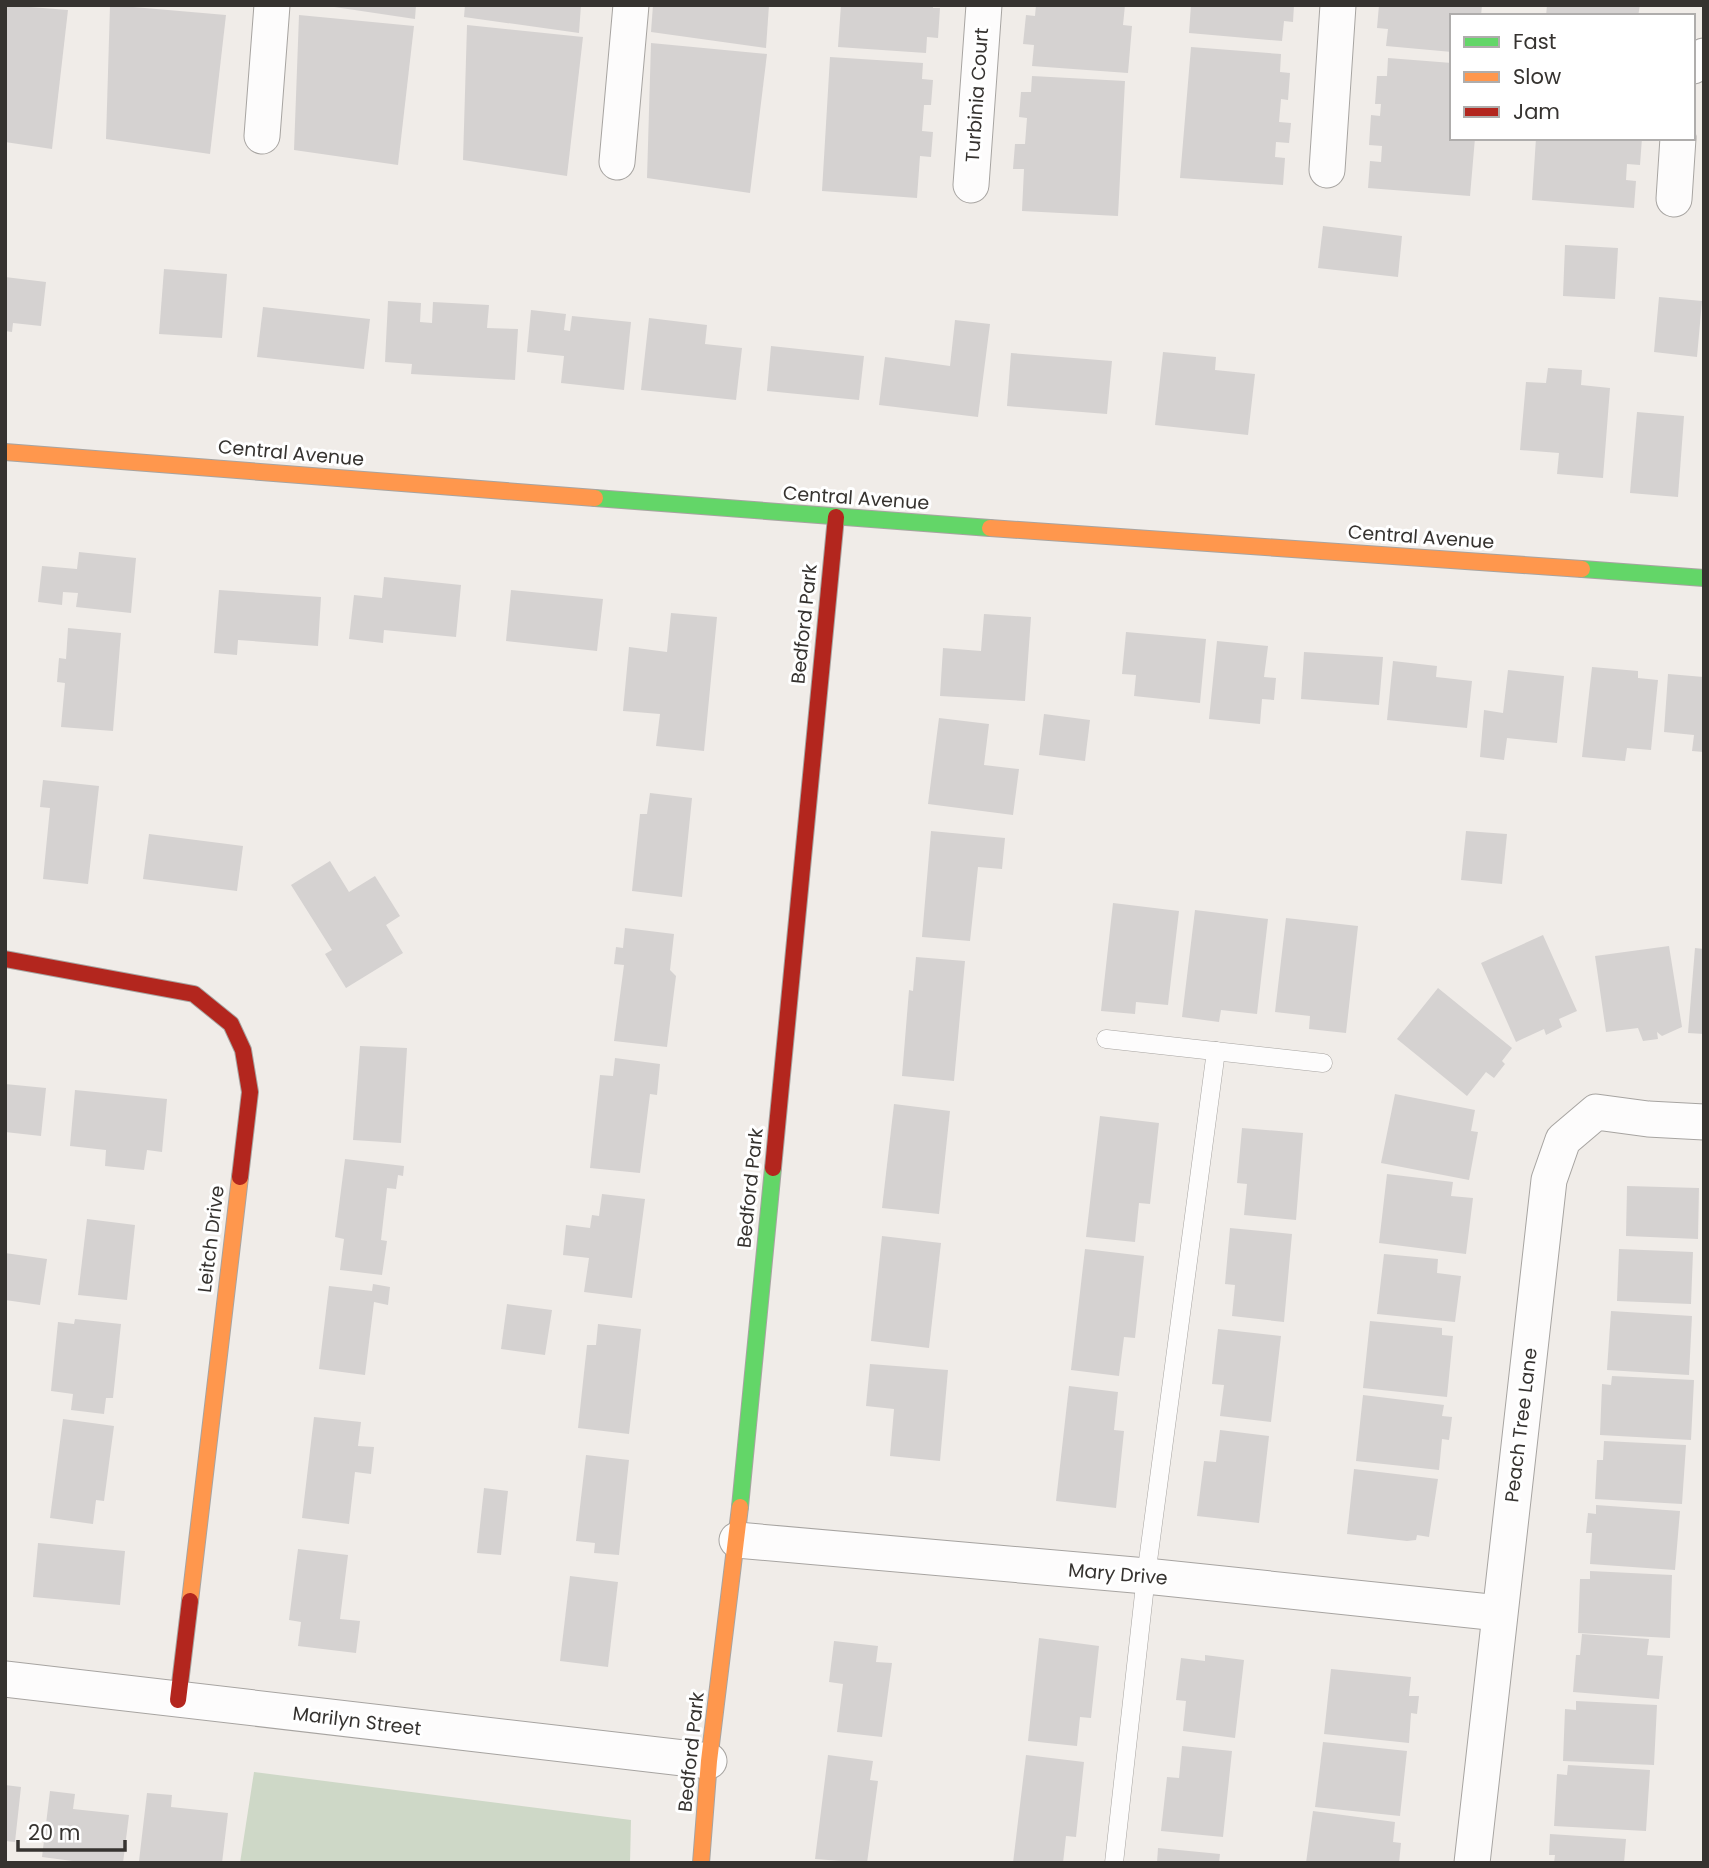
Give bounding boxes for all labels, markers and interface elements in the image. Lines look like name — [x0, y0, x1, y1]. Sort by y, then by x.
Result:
legend — [1450, 14, 1695, 140]
street label: Turbinia Court — [959, 27, 995, 163]
text: Fast — [1513, 27, 1556, 56]
text: Slow — [1513, 62, 1561, 91]
text: Jam — [1513, 97, 1560, 126]
street label: Central Avenue — [217, 433, 365, 473]
street label: Central Avenue — [782, 479, 930, 517]
street label: Central Avenue — [1347, 518, 1495, 556]
street label: Bedford Park — [784, 563, 824, 685]
street label: Bedford Park — [730, 1127, 770, 1249]
street label: Leitch Drive — [191, 1184, 231, 1294]
street label: Peach Tree Lane — [1498, 1346, 1544, 1504]
street label: Mary Drive — [1067, 1556, 1169, 1592]
street label: Bedford Park — [671, 1691, 711, 1813]
street label: Marilyn Street — [291, 1700, 423, 1742]
scale bar — [18, 1808, 124, 1852]
text: 20 m — [28, 1818, 81, 1847]

